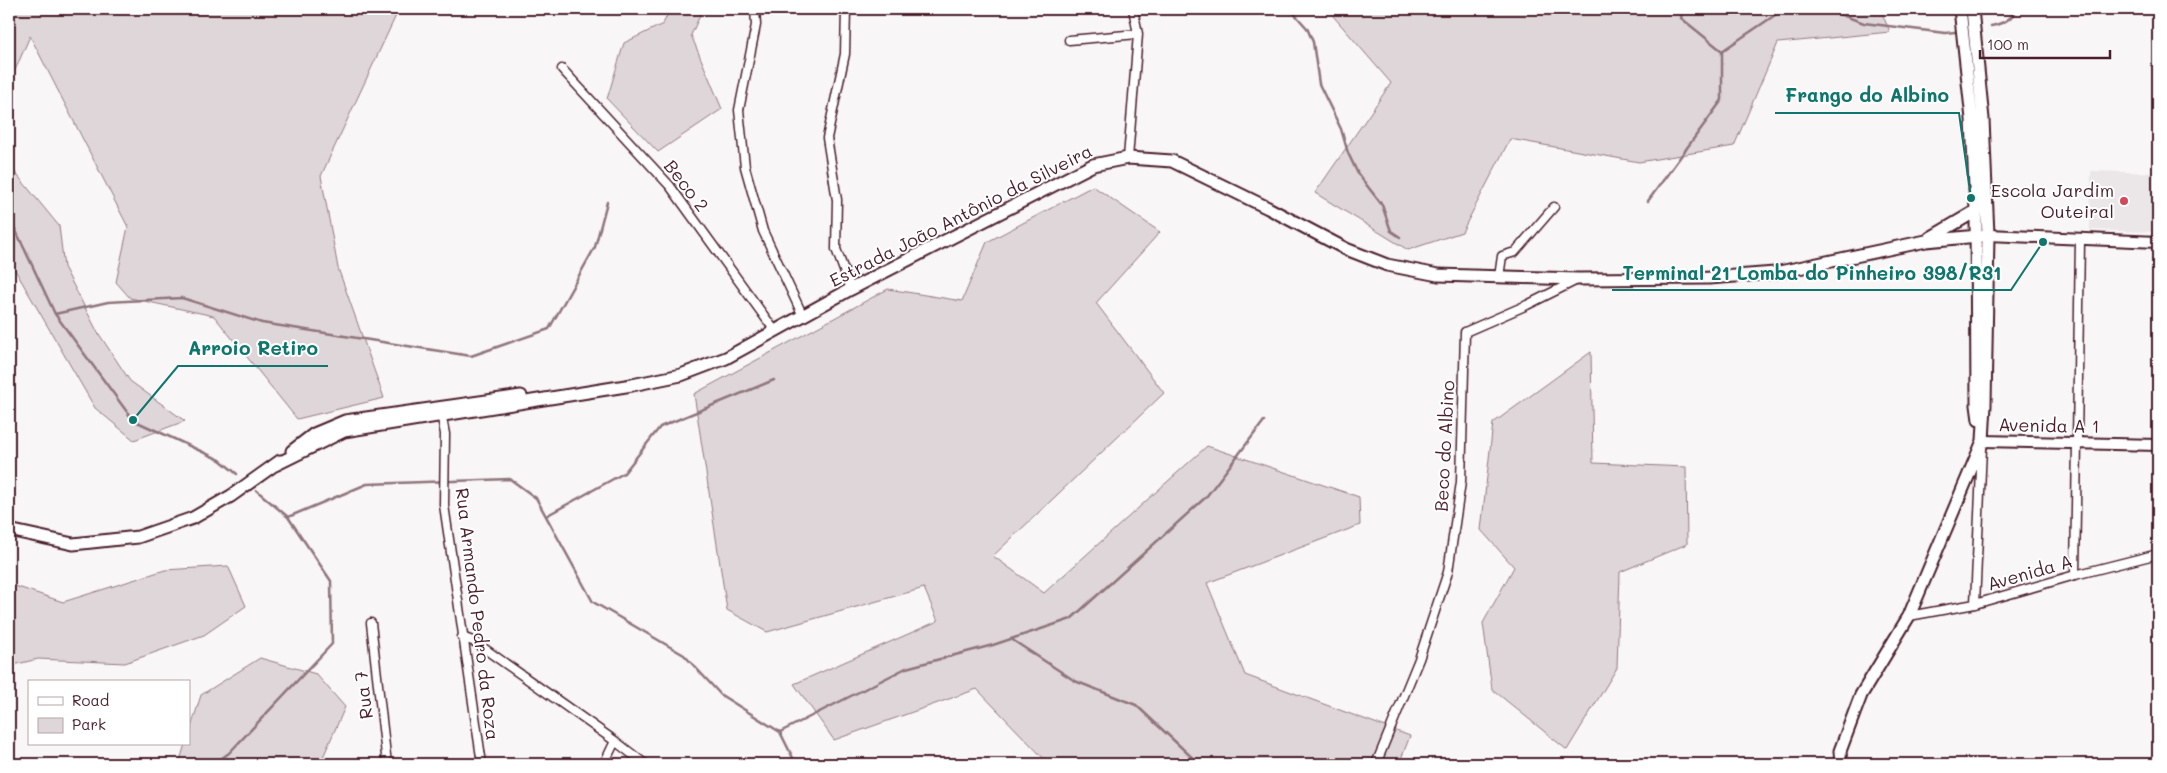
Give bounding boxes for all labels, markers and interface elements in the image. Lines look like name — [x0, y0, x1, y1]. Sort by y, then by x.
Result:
scale bar — [1980, 28, 2110, 60]
text: 100 m — [1987, 34, 2029, 54]
callout: Frango do Albino — [1775, 79, 1959, 113]
text: Frango do Albino — [1785, 82, 1949, 107]
street label: Estrada João Antônio da Silveira — [825, 138, 1096, 292]
street label: Beco 2 — [659, 155, 715, 216]
place label: Escola Jardim Outeiral — [1991, 178, 2114, 223]
marker: Escola Jardim Outeiral — [2118, 195, 2130, 207]
callout: Terminal 21 Lomba do Pinheiro 398/R31 — [1612, 256, 2011, 290]
text: Terminal 21 Lomba do Pinheiro 398/R31 — [1622, 260, 2002, 285]
callout: Arroio Retiro — [178, 332, 328, 366]
text: Arroio Retiro — [188, 335, 318, 360]
street label: Beco do Albino — [1429, 379, 1459, 512]
street label: Avenida A 1 — [1998, 412, 2100, 438]
street label: Rua Armando Pedro da Roza — [451, 486, 505, 741]
street label: Avenida A — [1984, 548, 2075, 596]
street label: Rua 7 — [348, 670, 378, 721]
legend — [28, 680, 190, 746]
text: Road — [72, 690, 109, 710]
text: Park — [72, 714, 106, 734]

